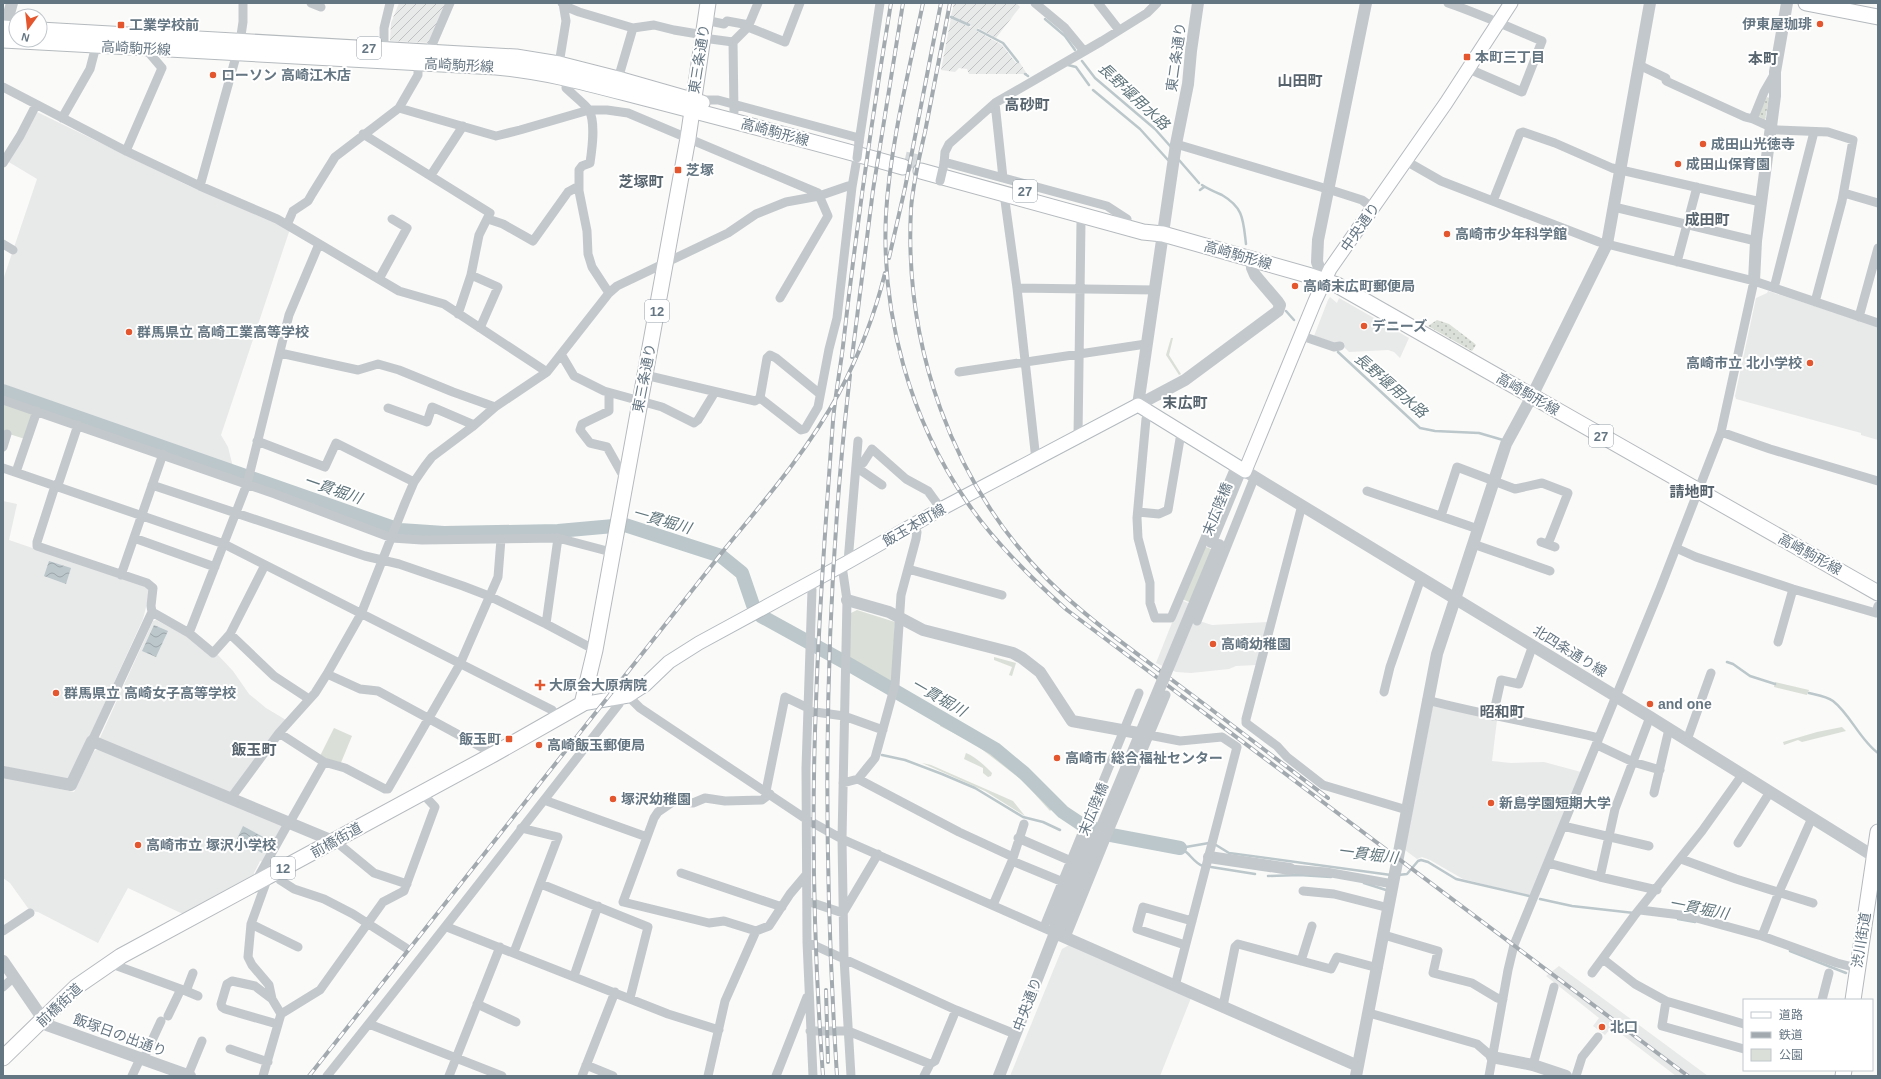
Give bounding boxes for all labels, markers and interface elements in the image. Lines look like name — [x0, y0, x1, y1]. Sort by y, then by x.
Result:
north arrow — [8, 8, 48, 48]
place label: 伊東屋珈琲 — [1742, 16, 1812, 32]
place label: 工業学校前 — [129, 17, 199, 33]
marker: 伊東屋珈琲 — [1815, 19, 1825, 29]
marker: 工業学校前 — [116, 20, 126, 30]
street label: 東二条通り — [1163, 21, 1189, 93]
street label: 東三条通り — [686, 23, 712, 95]
text: N — [20, 31, 31, 44]
road number: 27 — [357, 37, 381, 59]
street label: 高崎駒形線 — [101, 38, 171, 58]
place label: 本町三丁目 — [1475, 49, 1545, 65]
district label: 本町 — [1748, 50, 1778, 67]
marker: 本町三丁目 — [1462, 52, 1472, 62]
street label: 高崎駒形線 — [424, 55, 494, 75]
water label: 長野堰用水路 — [1095, 59, 1174, 134]
place label: ローソン 高崎江木店 — [221, 67, 351, 83]
marker: ローソン 高崎江木店 — [208, 70, 218, 80]
district label: 山田町 — [1277, 72, 1323, 89]
district label: 高砂町 — [1004, 96, 1050, 113]
street label: 高崎駒形線 — [739, 115, 811, 149]
place label: 成田山光徳寺 — [1711, 136, 1795, 152]
marker: 成田山光徳寺 — [1698, 139, 1708, 149]
place label: 成田山保育園 — [1686, 156, 1770, 172]
marker: 成田山保育園 — [1673, 159, 1683, 169]
place label: 芝塚 — [686, 162, 714, 178]
marker: 芝塚 — [673, 165, 683, 175]
district label: 芝塚町 — [618, 173, 664, 190]
road number: 27 — [1013, 180, 1037, 202]
street label: 中央通り — [1337, 199, 1383, 255]
district label: 成田町 — [1684, 211, 1730, 228]
place label: 高崎市少年科学館 — [1455, 226, 1567, 242]
marker: 高崎市少年科学館 — [1442, 229, 1452, 239]
street label: 高崎駒形線 — [1202, 238, 1274, 272]
place label: 高崎末広町郵便局 — [1303, 278, 1415, 294]
marker: 高崎末広町郵便局 — [1290, 281, 1300, 291]
road number: 12 — [645, 300, 669, 322]
place label: デニーズ — [1372, 318, 1427, 334]
marker: デニーズ — [1359, 321, 1369, 331]
place label: 群馬県立 高崎工業高等学校 — [137, 324, 309, 340]
marker: 群馬県立 高崎工業高等学校 — [124, 327, 134, 337]
street label: 東三条通り — [629, 342, 659, 414]
water label: 長野堰用水路 — [1351, 349, 1432, 422]
place label: 高崎市立 北小学校 — [1686, 355, 1802, 371]
marker: 高崎市立 北小学校 — [1805, 358, 1815, 368]
street label: 高崎駒形線 — [1494, 370, 1562, 418]
district label: 末広町 — [1162, 394, 1208, 411]
road number: 27 — [1589, 425, 1613, 447]
water label: 一貫堀川 — [302, 471, 366, 507]
street label: 末広陸橋 — [1199, 480, 1235, 538]
district label: 請地町 — [1669, 483, 1715, 500]
street label: 飯玉本町線 — [880, 501, 948, 549]
water label: 一貫堀川 — [631, 504, 695, 537]
street label: 高崎駒形線 — [1776, 530, 1844, 578]
street label: 北四条通り線 — [1530, 622, 1610, 680]
place label: 高崎幼稚園 — [1221, 636, 1291, 652]
marker: 高崎幼稚園 — [1208, 639, 1218, 649]
water label: 一貫堀川 — [909, 675, 971, 720]
place label: 大原会大原病院 — [549, 677, 647, 693]
marker: 大原会大原病院 — [534, 679, 546, 691]
place label: 群馬県立 高崎女子高等学校 — [64, 685, 236, 701]
marker: 群馬県立 高崎女子高等学校 — [51, 688, 61, 698]
place label: and one — [1658, 696, 1712, 712]
marker: and one — [1645, 699, 1655, 709]
district label: 昭和町 — [1479, 703, 1525, 720]
place label: 飯玉町 — [459, 731, 501, 747]
marker: 飯玉町 — [504, 734, 514, 744]
place label: 高崎飯玉郵便局 — [547, 737, 645, 753]
marker: 高崎飯玉郵便局 — [534, 740, 544, 750]
district label: 飯玉町 — [231, 741, 277, 758]
place label: 高崎市 総合福祉センター — [1065, 750, 1223, 766]
marker: 高崎市 総合福祉センター — [1052, 753, 1062, 763]
street label: 末広陸橋 — [1075, 780, 1111, 838]
place label: 塚沢幼稚園 — [621, 791, 691, 807]
marker: 塚沢幼稚園 — [608, 794, 618, 804]
place label: 新島学園短期大学 — [1499, 795, 1611, 811]
marker: 新島学園短期大学 — [1486, 798, 1496, 808]
street label: 前橋街道 — [308, 819, 364, 861]
place label: 高崎市立 塚沢小学校 — [146, 837, 276, 853]
marker: 高崎市立 塚沢小学校 — [133, 840, 143, 850]
water label: 一貫堀川 — [1337, 842, 1401, 866]
road number: 12 — [271, 857, 295, 879]
water label: 一貫堀川 — [1668, 894, 1732, 922]
street label: 渋川街道 — [1849, 911, 1873, 969]
street label: 中央通り — [1009, 975, 1045, 1033]
street label: 前橋街道 — [33, 980, 85, 1030]
legend — [1743, 999, 1873, 1071]
text: 道路 — [1779, 1008, 1803, 1022]
street label: 飯塚日の出通り — [71, 1011, 169, 1059]
place label: 北口 — [1610, 1019, 1638, 1035]
marker: 北口 — [1597, 1022, 1607, 1032]
text: 鉄道 — [1779, 1028, 1803, 1042]
text: 公園 — [1779, 1048, 1803, 1062]

